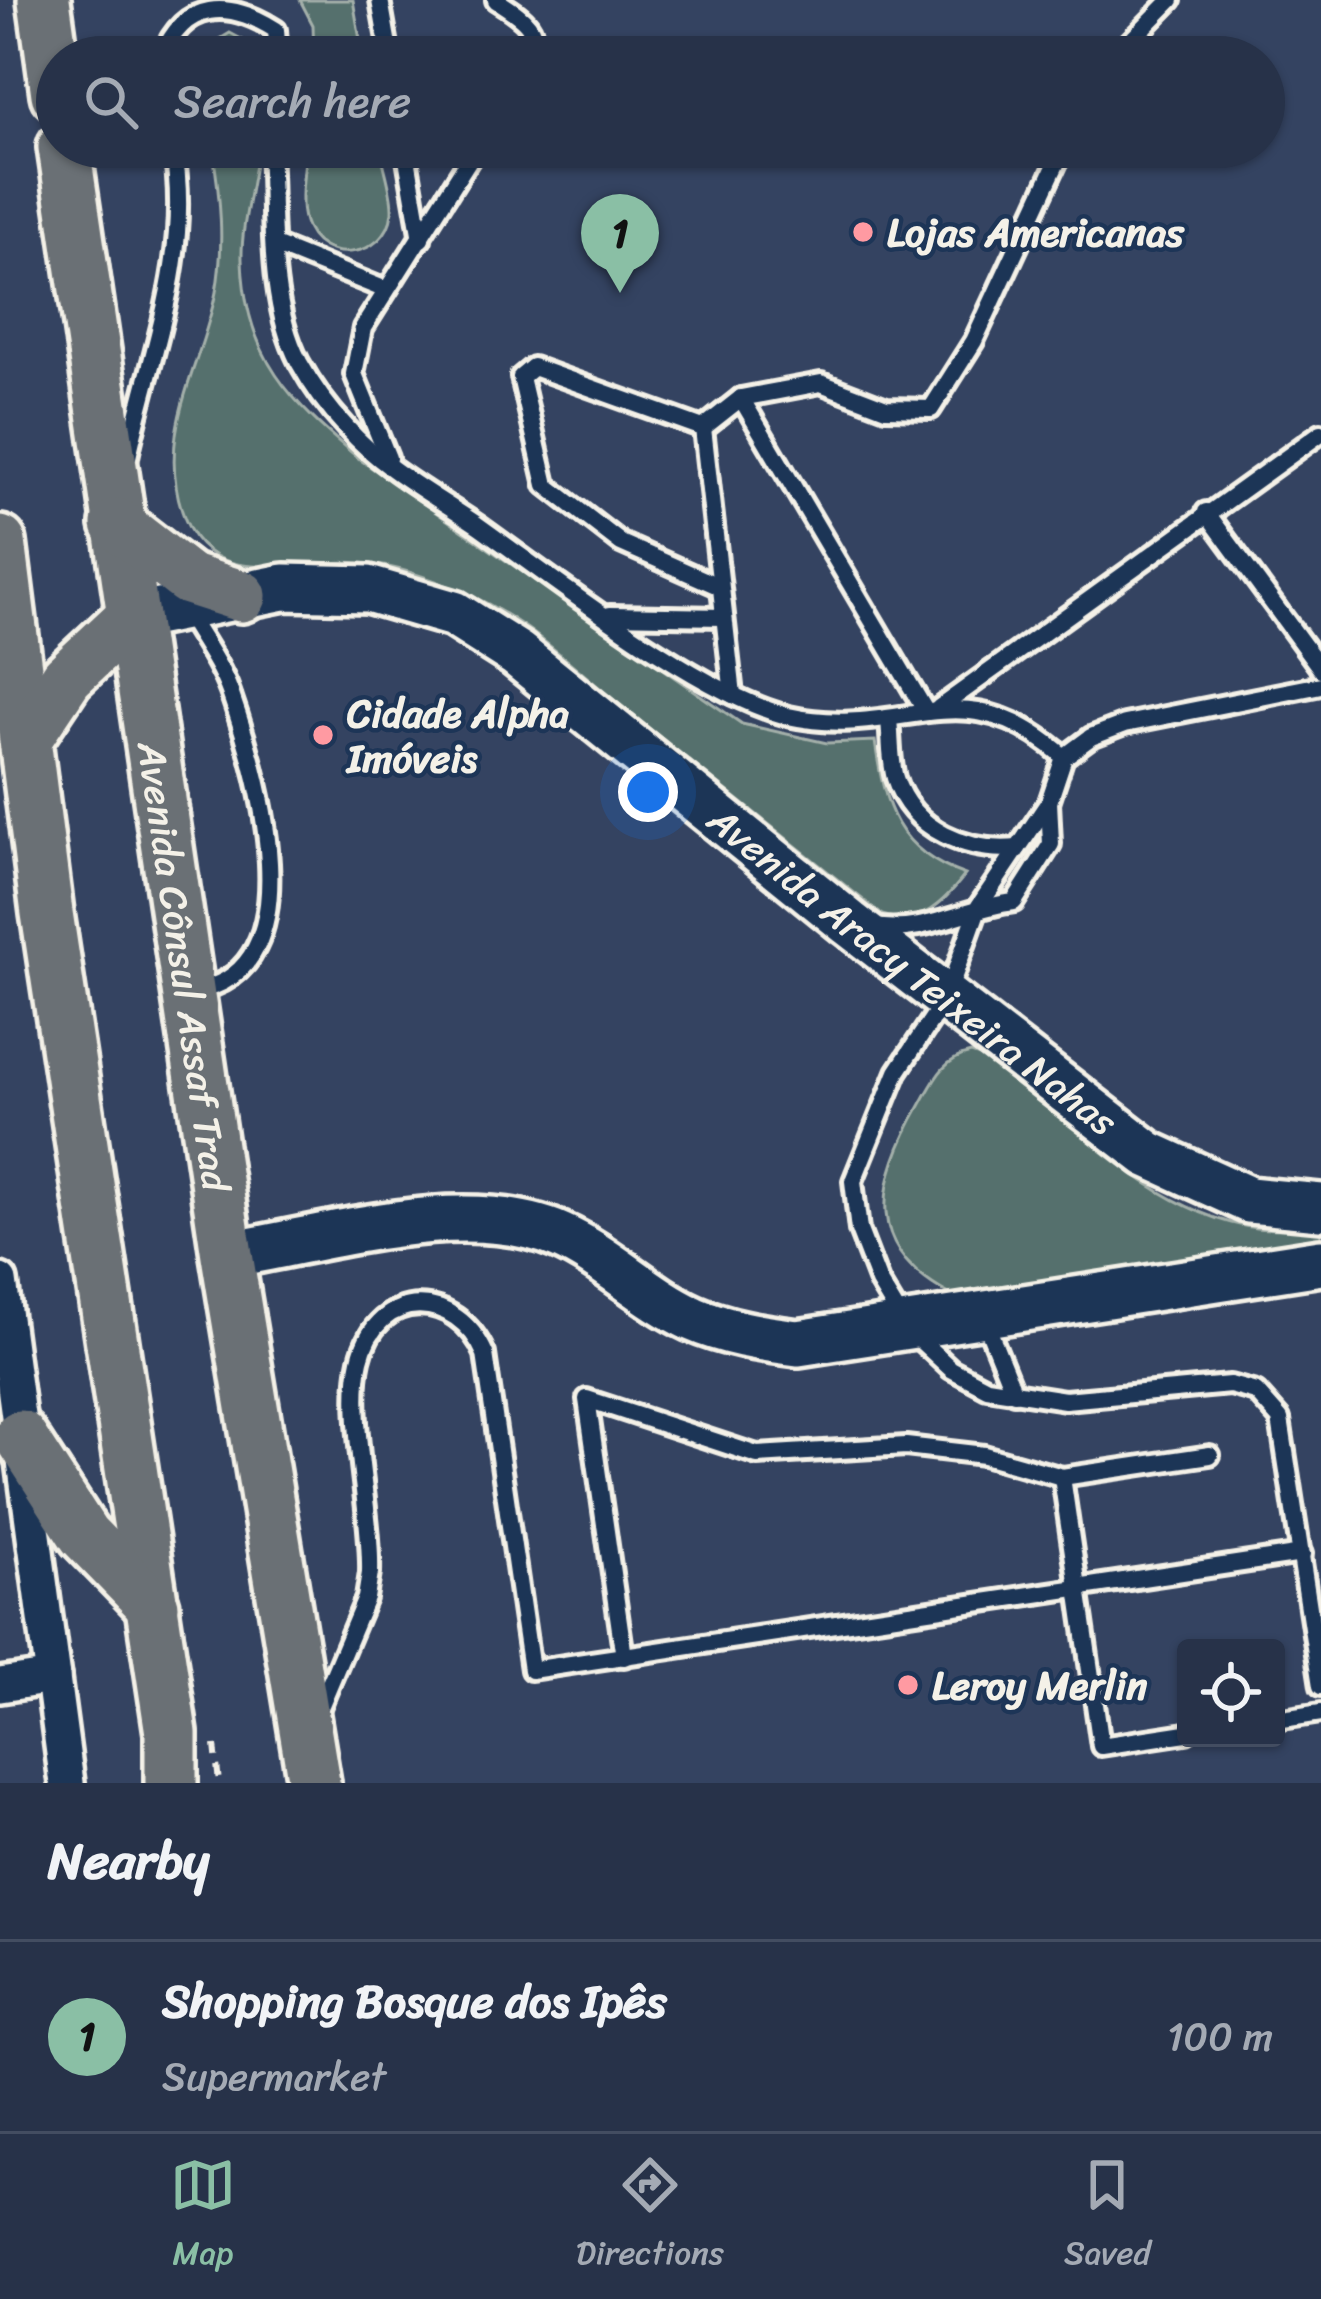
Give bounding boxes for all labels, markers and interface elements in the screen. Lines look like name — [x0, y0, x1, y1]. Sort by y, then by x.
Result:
search box — [36, 36, 1285, 168]
text: Search here — [174, 62, 411, 142]
icon: search — [78, 69, 144, 135]
pin: 1 — [581, 194, 659, 293]
place label: Lojas Americanas — [887, 198, 1185, 267]
marker: Lojas Americanas — [850, 219, 876, 245]
place label: Cidade Alpha Imóveis — [345, 679, 569, 793]
marker: Cidade Alpha Imóveis — [310, 722, 336, 748]
street label: Avenida Cônsul Assaf Trad — [117, 736, 252, 1198]
your location — [618, 762, 678, 822]
street label: Avenida Aracy Teixeira Nahas — [691, 786, 1134, 1154]
map controls — [1177, 1639, 1285, 1747]
button: locate — [1177, 1639, 1285, 1747]
place label: Leroy Merlin — [932, 1651, 1147, 1720]
marker: Leroy Merlin — [895, 1672, 921, 1698]
text: Nearby — [48, 1816, 209, 1906]
text: Shopping Bosque dos Ipês — [162, 1962, 667, 2042]
text: 1 — [79, 2002, 95, 2071]
text: 100 m — [1167, 2002, 1273, 2071]
text: Supermarket — [162, 2042, 386, 2111]
tab: Map — [170, 2152, 236, 2282]
tab: Directions — [576, 2152, 724, 2282]
tab: Saved — [1064, 2152, 1151, 2282]

